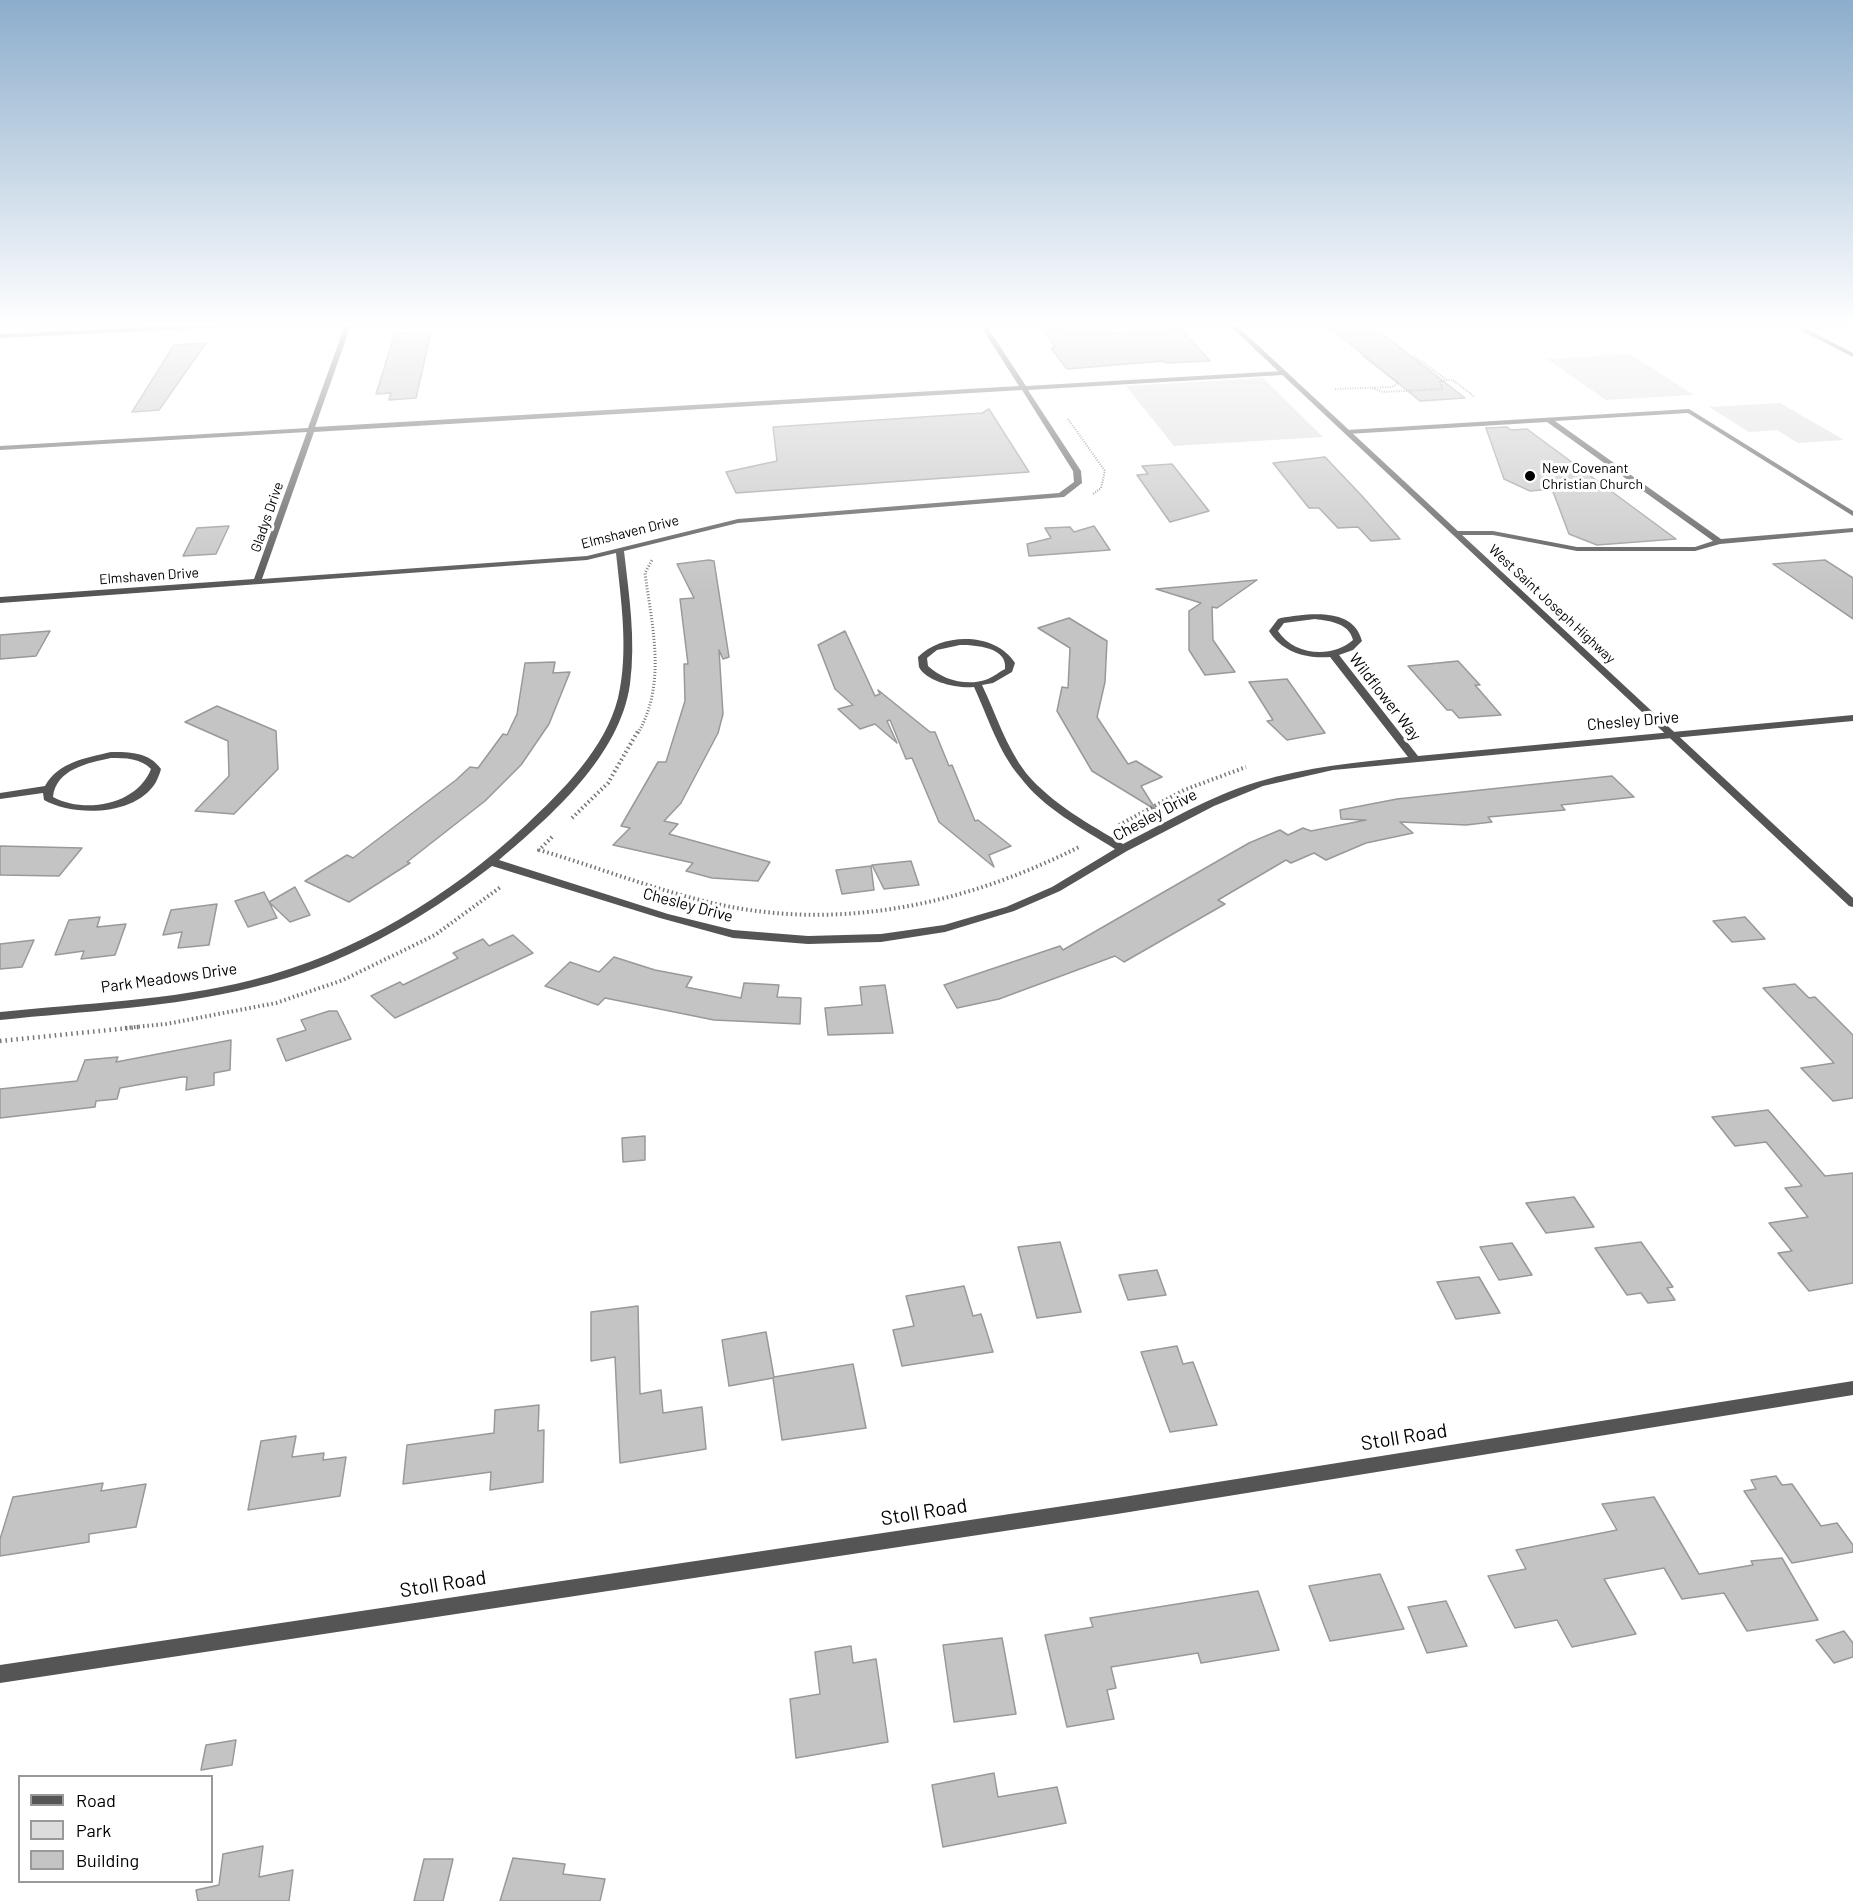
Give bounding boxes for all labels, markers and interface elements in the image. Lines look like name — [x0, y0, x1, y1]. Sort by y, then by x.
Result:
place label: New Covenant Christian Church — [1542, 460, 1643, 492]
marker: New Covenant Christian Church — [1523, 469, 1537, 483]
street label: Gladys Drive — [247, 480, 287, 554]
street label: Elmshaven Drive — [579, 512, 681, 552]
street label: West Saint Joseph Highway — [1485, 541, 1619, 667]
street label: Elmshaven Drive — [99, 564, 199, 588]
street label: Wildflower Way — [1345, 649, 1425, 745]
street label: Chesley Drive — [1586, 707, 1680, 735]
street label: Chesley Drive — [1110, 785, 1200, 845]
street label: Chesley Drive — [641, 884, 735, 926]
street label: Park Meadows Drive — [100, 959, 238, 997]
street label: Stoll Road — [1359, 1418, 1449, 1456]
street label: Stoll Road — [879, 1493, 969, 1531]
street label: Stoll Road — [398, 1565, 488, 1603]
legend — [18, 1775, 213, 1883]
text: Road — [76, 1789, 116, 1811]
text: Park — [76, 1819, 111, 1841]
text: Building — [76, 1849, 139, 1871]

